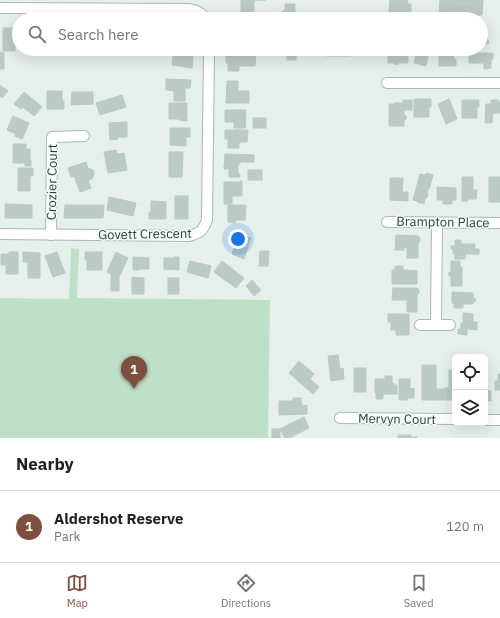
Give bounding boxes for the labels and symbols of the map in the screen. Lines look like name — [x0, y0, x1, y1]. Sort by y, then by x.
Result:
street label: Crozier Court — [43, 144, 61, 220]
street label: Brampton Place — [396, 213, 490, 231]
street label: Govett Crescent — [98, 225, 192, 243]
your location — [228, 229, 248, 249]
pin: 1 — [121, 356, 147, 389]
street label: Mervyn Court — [358, 410, 436, 428]

